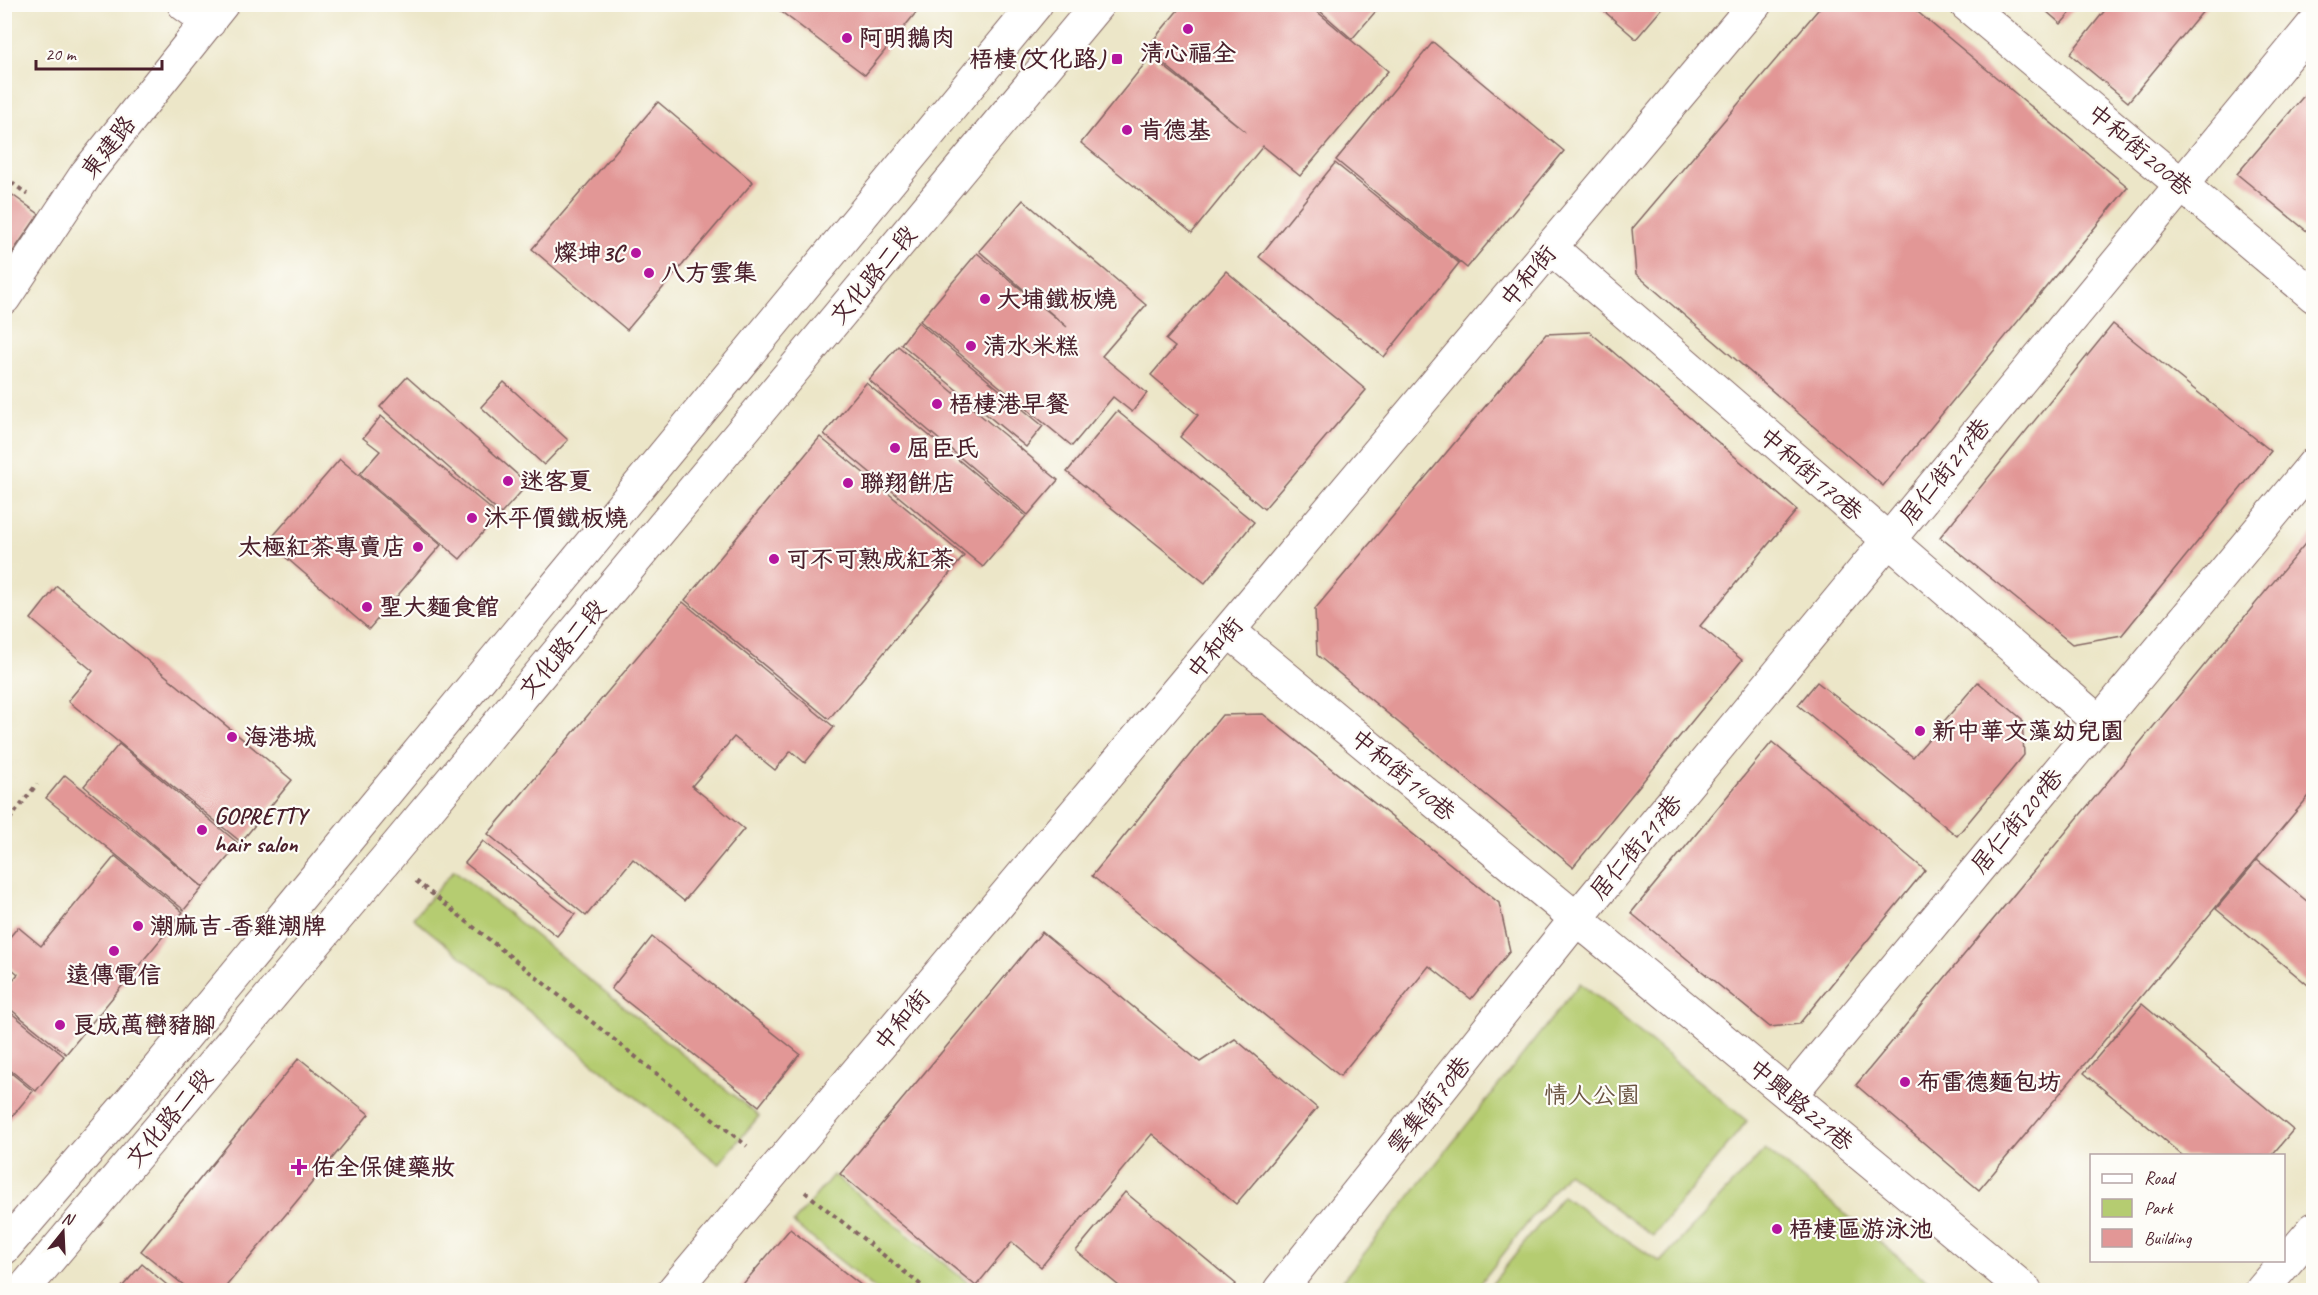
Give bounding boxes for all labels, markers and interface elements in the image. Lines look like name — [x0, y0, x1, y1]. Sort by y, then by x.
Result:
marker: 清心福全 — [1181, 22, 1195, 36]
place label: 阿明鵝肉 — [859, 23, 955, 53]
marker: 阿明鵝肉 — [840, 31, 854, 45]
scale bar — [36, 33, 162, 71]
place label: 清心福全 — [1140, 38, 1236, 68]
text: 20 m — [45, 43, 78, 65]
place label: 梧棲(文化路) — [969, 44, 1107, 74]
marker: 梧棲(文化路) — [1110, 52, 1124, 66]
street label: 中和街200巷 — [2081, 97, 2199, 203]
street label: 東建路 — [74, 109, 142, 185]
place label: 肯德基 — [1139, 115, 1211, 145]
marker: 肯德基 — [1120, 123, 1134, 137]
street label: 文化路二段 — [823, 219, 923, 331]
place label: 燦坤3C — [554, 238, 628, 268]
street label: 中和街 — [1493, 239, 1563, 313]
marker: 燦坤3C — [629, 246, 643, 260]
place label: 八方雲集 — [661, 258, 757, 288]
marker: 八方雲集 — [642, 266, 656, 280]
place label: 大埔鐵板燒 — [997, 284, 1117, 314]
marker: 大埔鐵板燒 — [978, 292, 992, 306]
place label: 清水米糕 — [983, 331, 1079, 361]
marker: 清水米糕 — [964, 339, 978, 353]
place label: 梧棲港早餐 — [949, 389, 1069, 419]
marker: 梧棲港早餐 — [930, 397, 944, 411]
street label: 居仁街217巷 — [1893, 412, 1997, 530]
street label: 中和街170巷 — [1753, 421, 1869, 527]
place label: 屈臣氏 — [907, 433, 979, 463]
marker: 屈臣氏 — [888, 441, 902, 455]
place label: 迷客夏 — [520, 466, 592, 496]
place label: 聯翔餅店 — [860, 468, 956, 498]
marker: 迷客夏 — [501, 474, 515, 488]
marker: 聯翔餅店 — [841, 476, 855, 490]
place label: 沐平價鐵板燒 — [484, 503, 628, 533]
marker: 沐平價鐵板燒 — [465, 511, 479, 525]
place label: 太極紅茶專賣店 — [238, 532, 406, 562]
marker: 太極紅茶專賣店 — [411, 540, 425, 554]
place label: 可不可熟成紅茶 — [786, 544, 954, 574]
marker: 可不可熟成紅茶 — [767, 552, 781, 566]
place label: 聖大麵食館 — [379, 592, 499, 622]
street label: 文化路二段 — [512, 593, 612, 705]
marker: 聖大麵食館 — [360, 600, 374, 614]
street label: 中和街 — [1180, 611, 1250, 685]
place label: 新中華文藻幼兒園 — [1932, 716, 2124, 746]
place label: 海港城 — [244, 722, 316, 752]
street label: 中和街140巷 — [1344, 722, 1462, 828]
marker: 新中華文藻幼兒園 — [1913, 724, 1927, 738]
marker: 海港城 — [225, 730, 239, 744]
street label: 居仁街209巷 — [1964, 762, 2070, 880]
street label: 居仁街217巷 — [1583, 788, 1689, 906]
place label: GOPRETTY hair salon — [214, 801, 311, 859]
marker: GOPRETTY hair salon — [195, 823, 209, 837]
place label: 潮麻吉-香雞潮牌 — [150, 911, 327, 941]
marker: 潮麻吉-香雞潮牌 — [131, 919, 145, 933]
marker: 遠傳電信 — [107, 944, 121, 958]
place label: 遠傳電信 — [66, 960, 162, 990]
street label: 中和街 — [867, 983, 937, 1057]
place label: 良成萬巒豬腳 — [72, 1010, 216, 1040]
marker: 良成萬巒豬腳 — [53, 1018, 67, 1032]
street label: 雲集街70巷 — [1380, 1050, 1478, 1160]
street label: 中興路221巷 — [1742, 1052, 1860, 1158]
street label: 文化路二段 — [119, 1062, 219, 1174]
place label: 布雷德麵包坊 — [1917, 1067, 2061, 1097]
marker: 布雷德麵包坊 — [1898, 1075, 1912, 1089]
park label: 情人公園 — [1544, 1080, 1640, 1110]
place label: 佑全保健藥妝 — [311, 1152, 455, 1182]
legend — [2090, 1154, 2285, 1262]
marker: 佑全保健藥妝 — [292, 1160, 306, 1174]
text: Road — [2144, 1167, 2177, 1189]
text: Park — [2144, 1197, 2174, 1219]
north arrow — [33, 1202, 93, 1262]
text: N — [60, 1208, 78, 1231]
place label: 梧棲區游泳池 — [1789, 1214, 1933, 1244]
marker: 梧棲區游泳池 — [1770, 1222, 1784, 1236]
text: Building — [2144, 1227, 2193, 1249]

